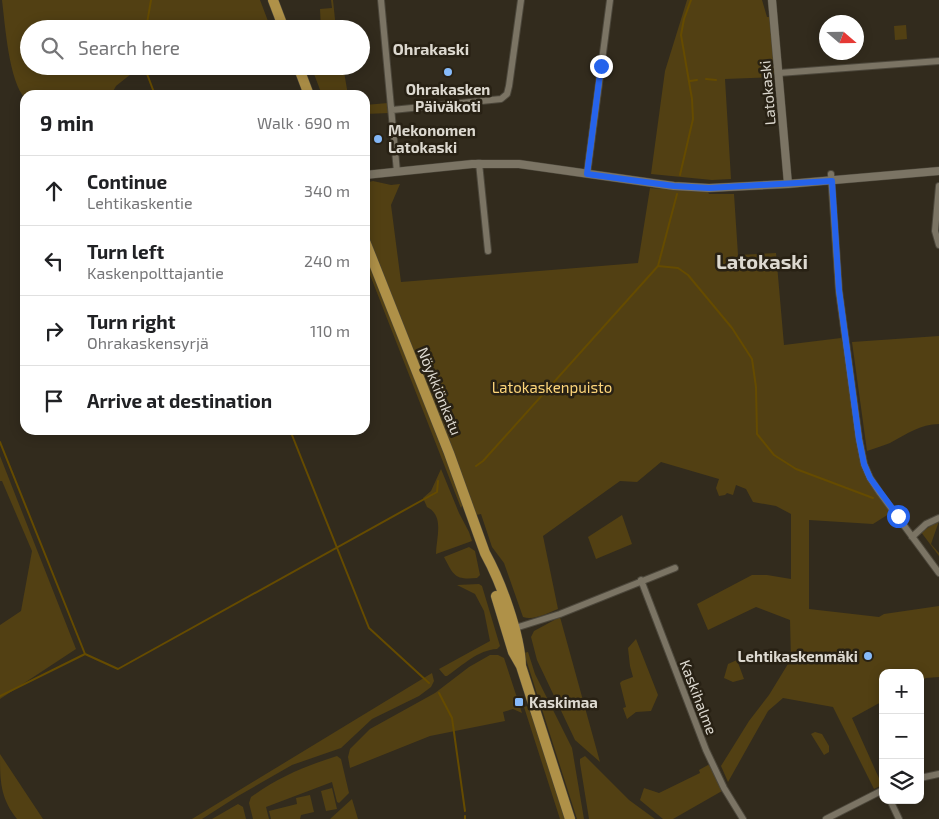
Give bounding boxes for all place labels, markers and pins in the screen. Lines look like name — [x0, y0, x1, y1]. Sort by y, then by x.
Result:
marker: Ohrakasken Päiväkoti — [442, 66, 454, 78]
place label: Ohrakasken Päiväkoti — [406, 80, 490, 115]
place label: Mekonomen Latokaski — [388, 121, 476, 156]
marker: Mekonomen Latokaski — [372, 133, 384, 145]
place label: Lehtikaskenmäki — [737, 647, 858, 665]
marker: Lehtikaskenmäki — [862, 650, 874, 662]
place label: Kaskimaa — [529, 693, 598, 711]
marker: Kaskimaa — [513, 696, 525, 708]

